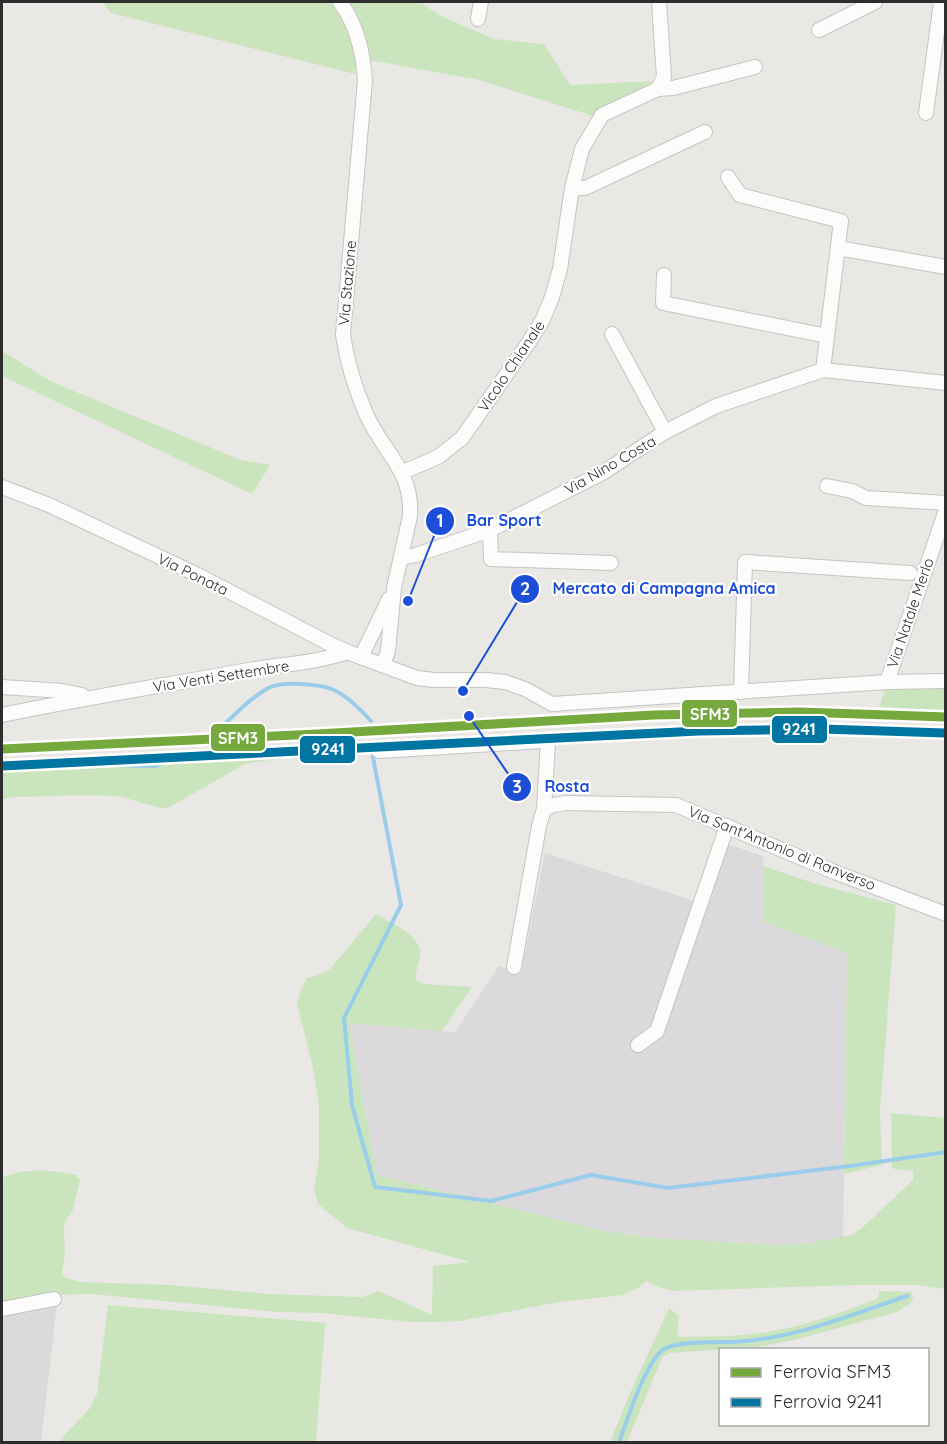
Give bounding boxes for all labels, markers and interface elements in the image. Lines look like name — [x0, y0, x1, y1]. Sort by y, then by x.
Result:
street label: Via Stazione — [334, 240, 360, 326]
street label: Vicolo Chianale — [473, 316, 549, 416]
street label: Via Nino Costa — [561, 431, 659, 499]
callout: Bar Sport — [425, 504, 554, 538]
text: 1 — [436, 509, 444, 532]
text: Bar Sport — [466, 510, 542, 530]
street label: Via Ponata — [155, 549, 231, 599]
street label: Via Natale Merlo — [882, 555, 938, 671]
callout: Mercato di Campagna Amica — [510, 572, 787, 606]
text: 2 — [520, 577, 530, 600]
text: Mercato di Campagna Amica — [552, 578, 776, 598]
street label: Via Venti Settembre — [152, 656, 290, 696]
line badge: SFM3 — [681, 699, 738, 728]
text: SFM3 — [690, 704, 730, 724]
line badge: 9241 — [771, 715, 828, 744]
text: 9241 — [782, 719, 816, 739]
line badge: SFM3 — [210, 723, 266, 752]
text: SFM3 — [218, 728, 258, 748]
line badge: 9241 — [299, 735, 356, 764]
text: 9241 — [311, 739, 345, 759]
callout: Rosta — [502, 770, 601, 804]
text: 3 — [512, 775, 522, 798]
text: Rosta — [544, 776, 590, 796]
street label: Via Sant'Antonio di Ranverso — [686, 802, 878, 894]
legend — [719, 1348, 929, 1426]
text: Ferrovia SFM3 — [773, 1360, 891, 1383]
text: Ferrovia 9241 — [773, 1390, 882, 1413]

